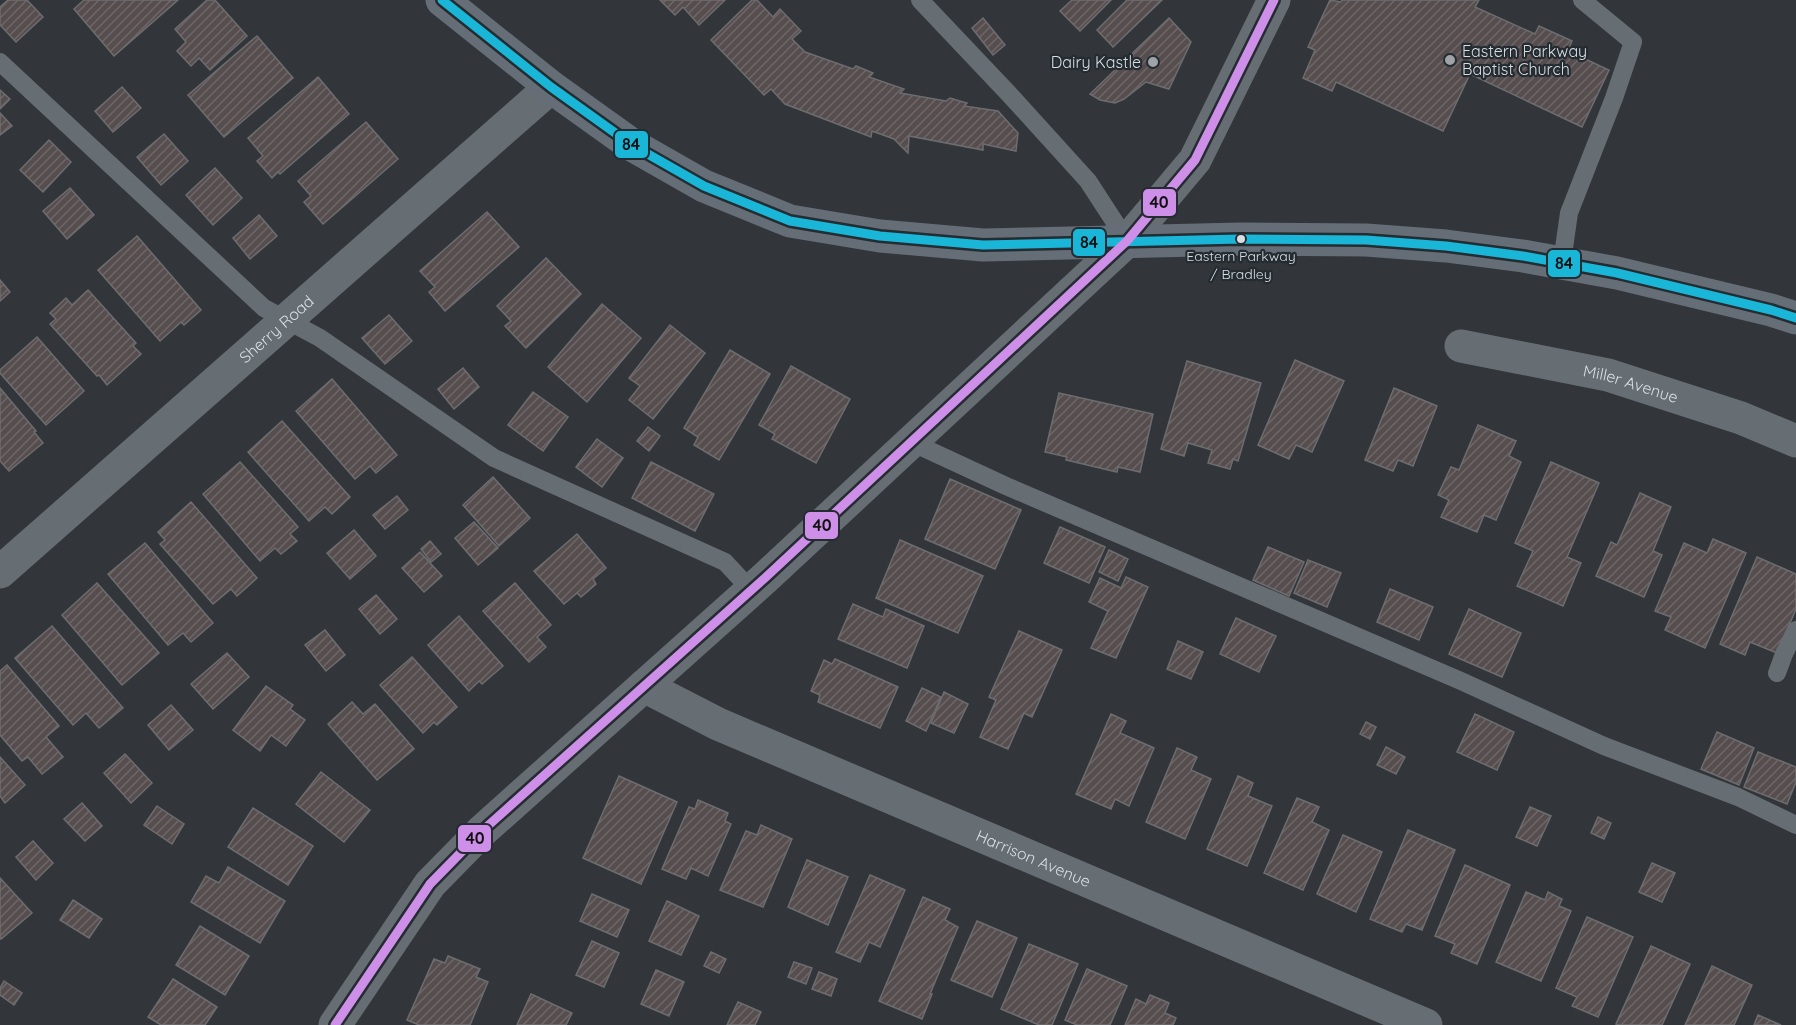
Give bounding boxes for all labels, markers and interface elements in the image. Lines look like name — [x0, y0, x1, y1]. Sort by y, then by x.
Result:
place label: Eastern Parkway Baptist Church — [1462, 41, 1587, 79]
place label: Dairy Kastle — [1051, 52, 1141, 72]
marker: Eastern Parkway Baptist Church — [1443, 53, 1457, 67]
marker: Dairy Kastle — [1146, 55, 1160, 69]
line badge: 84 — [614, 130, 649, 159]
text: 84 — [622, 134, 641, 154]
line badge: 40 — [1142, 188, 1177, 217]
text: 40 — [1149, 192, 1169, 212]
line badge: 84 — [1072, 228, 1106, 257]
text: 84 — [1080, 232, 1099, 252]
marker: Eastern Parkway / Bradley — [1235, 233, 1247, 245]
place label: Eastern Parkway / Bradley — [1186, 247, 1296, 283]
line badge: 84 — [1547, 249, 1581, 278]
text: 84 — [1555, 253, 1574, 273]
street label: Sherry Road — [235, 291, 318, 367]
street label: Miller Avenue — [1582, 360, 1681, 407]
line badge: 40 — [804, 511, 839, 540]
text: 40 — [812, 515, 832, 535]
line badge: 40 — [457, 824, 492, 853]
street label: Harrison Avenue — [973, 825, 1094, 891]
text: 40 — [465, 828, 485, 848]

